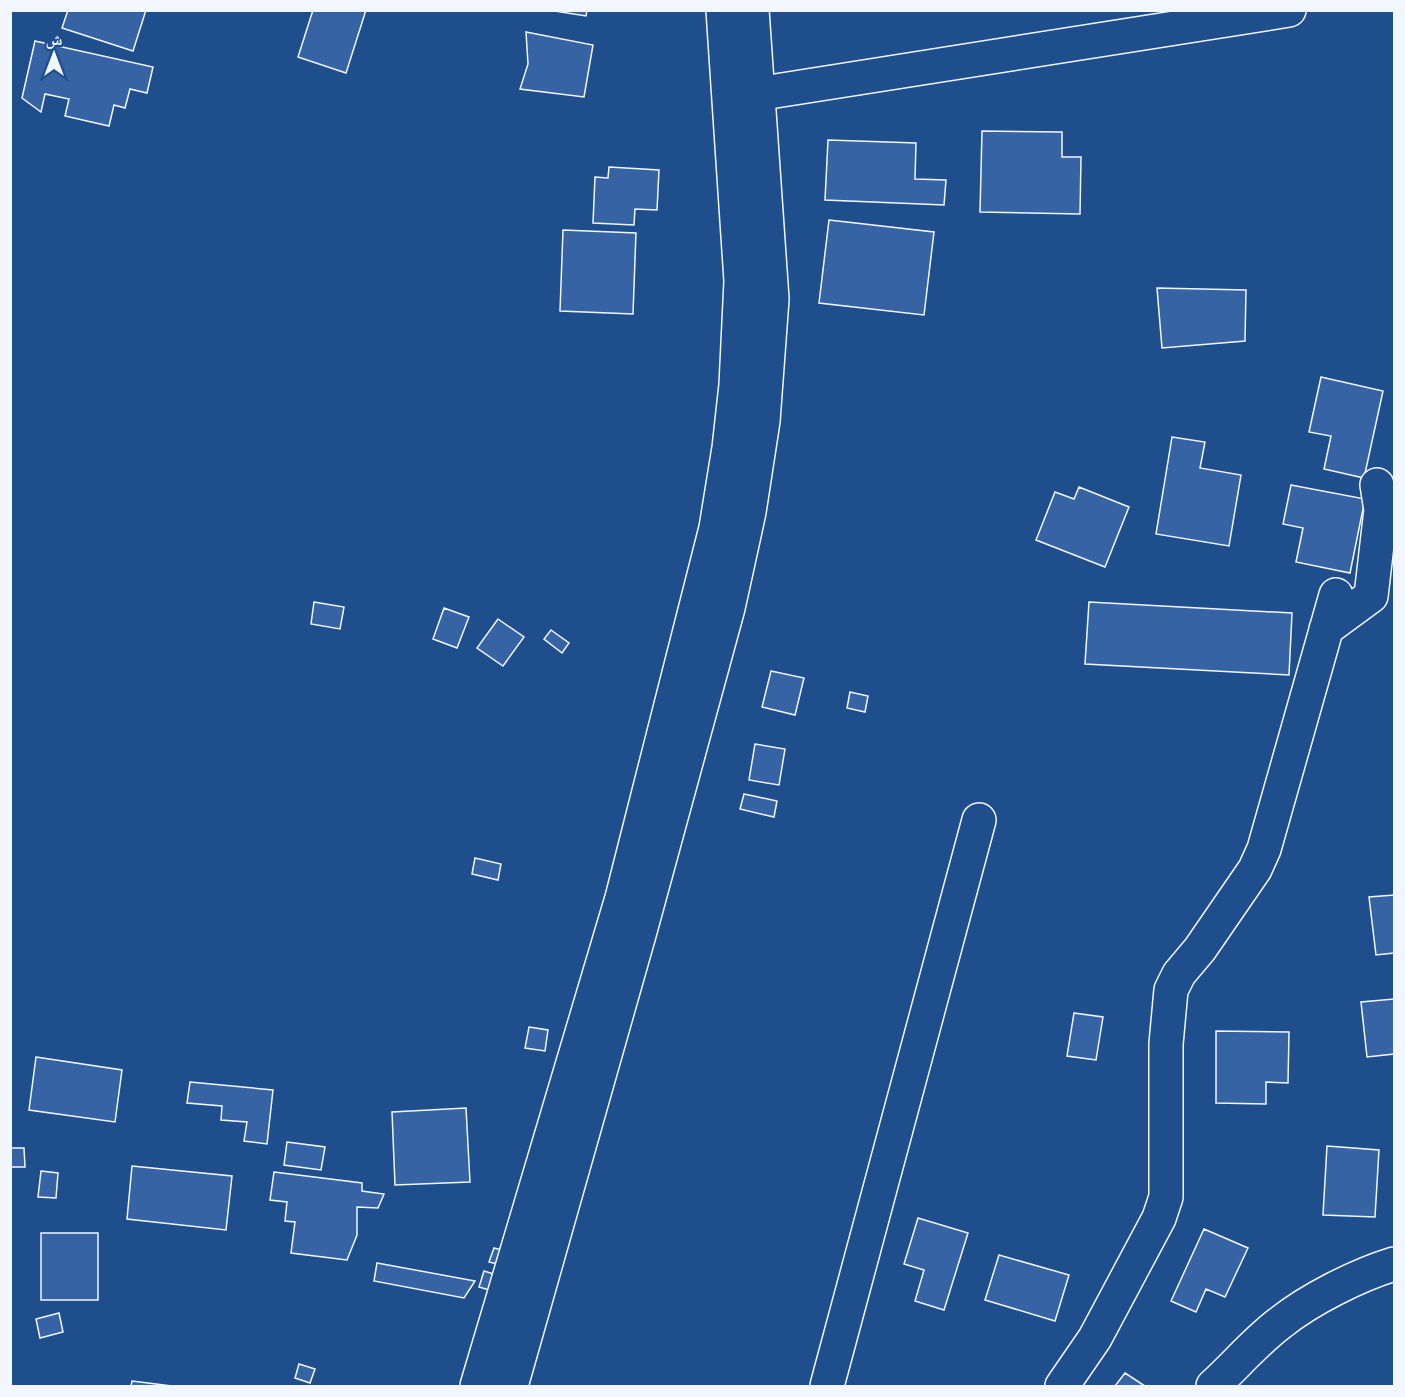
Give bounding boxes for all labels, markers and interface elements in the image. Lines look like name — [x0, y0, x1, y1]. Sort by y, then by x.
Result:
north arrow — [24, 24, 84, 84]
text: ش — [46, 28, 63, 51]

